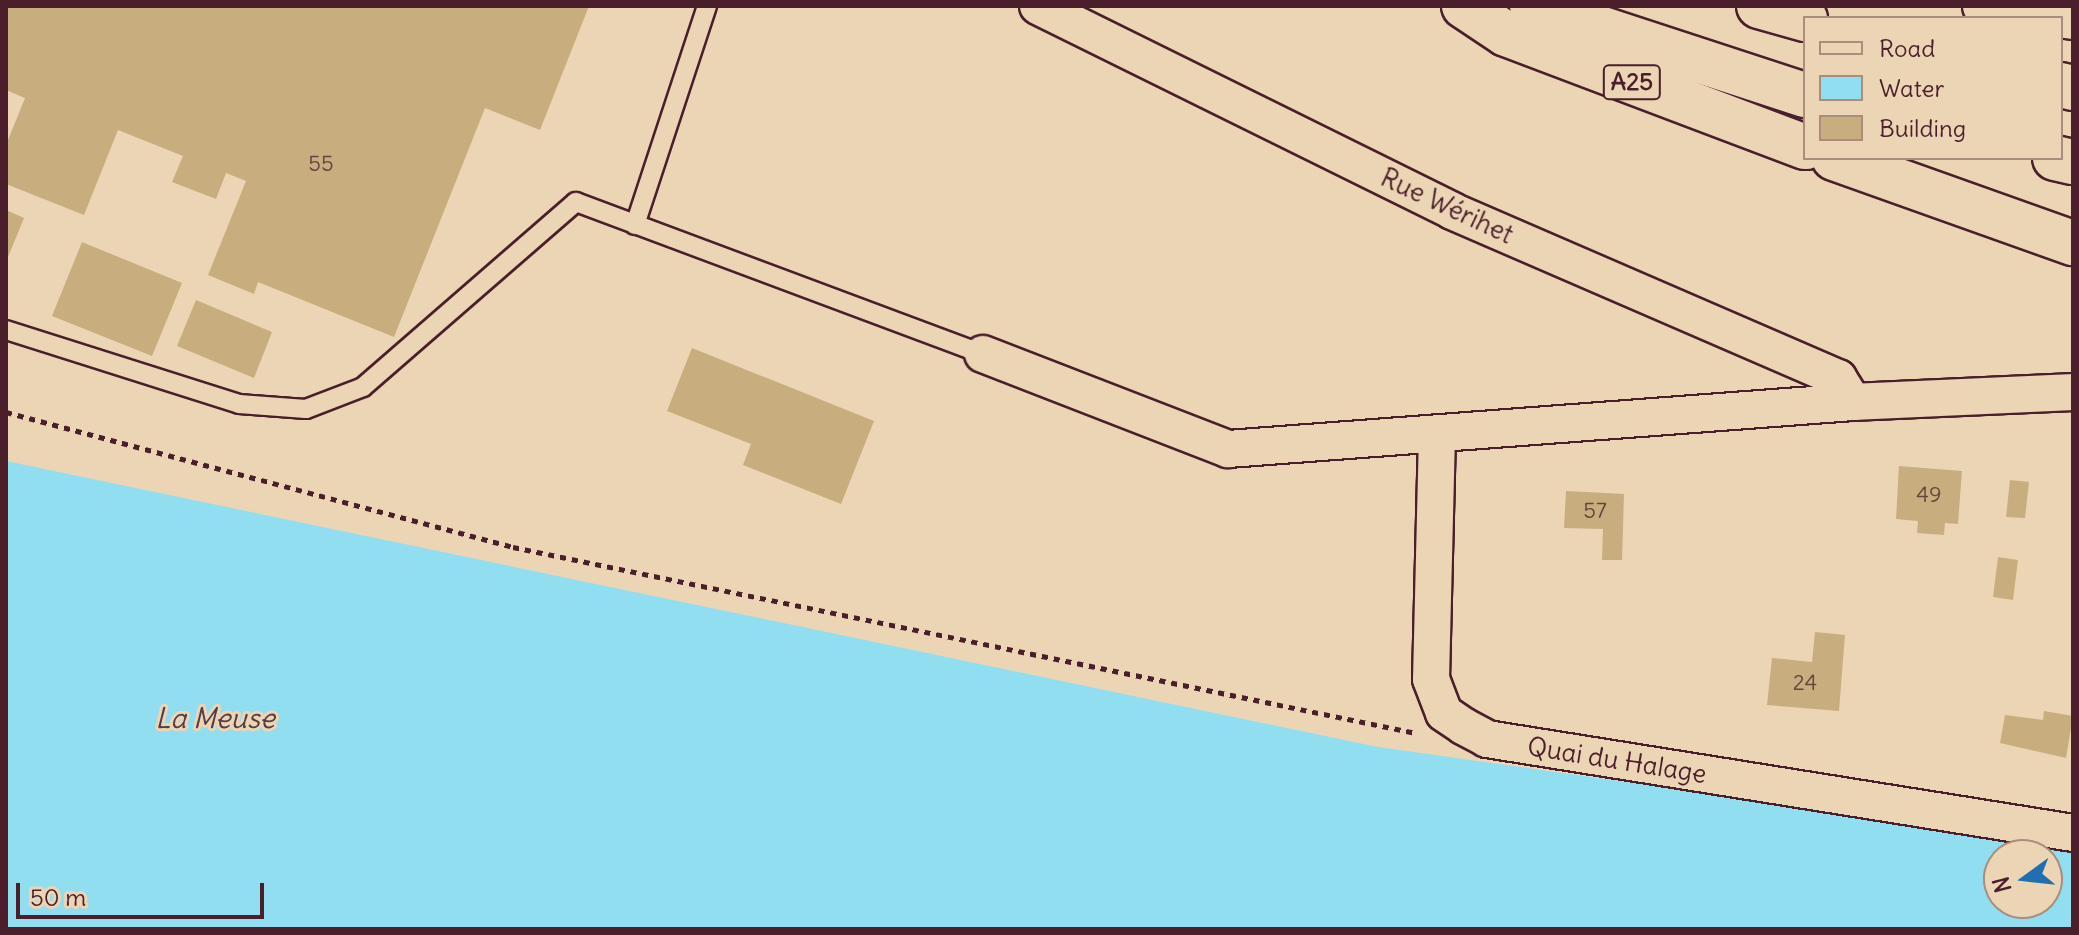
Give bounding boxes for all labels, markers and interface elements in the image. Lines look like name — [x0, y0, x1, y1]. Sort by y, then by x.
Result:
legend — [1803, 16, 2063, 160]
text: Road — [1879, 33, 1935, 63]
road number: A25 — [1602, 62, 1662, 102]
text: Water — [1879, 73, 1944, 103]
text: Building — [1879, 113, 1966, 143]
house number: 55 — [308, 151, 334, 177]
street label: Rue Wérihet — [1376, 162, 1518, 250]
house number: 49 — [1916, 482, 1942, 508]
house number: 57 — [1583, 498, 1607, 524]
house number: 24 — [1793, 670, 1817, 696]
water label: La Meuse — [155, 701, 275, 735]
street label: Quai du Halage — [1525, 730, 1709, 790]
north arrow — [1983, 839, 2063, 919]
scale bar — [20, 867, 268, 917]
text: N — [1986, 874, 2017, 896]
text: 50 m — [30, 882, 86, 912]

